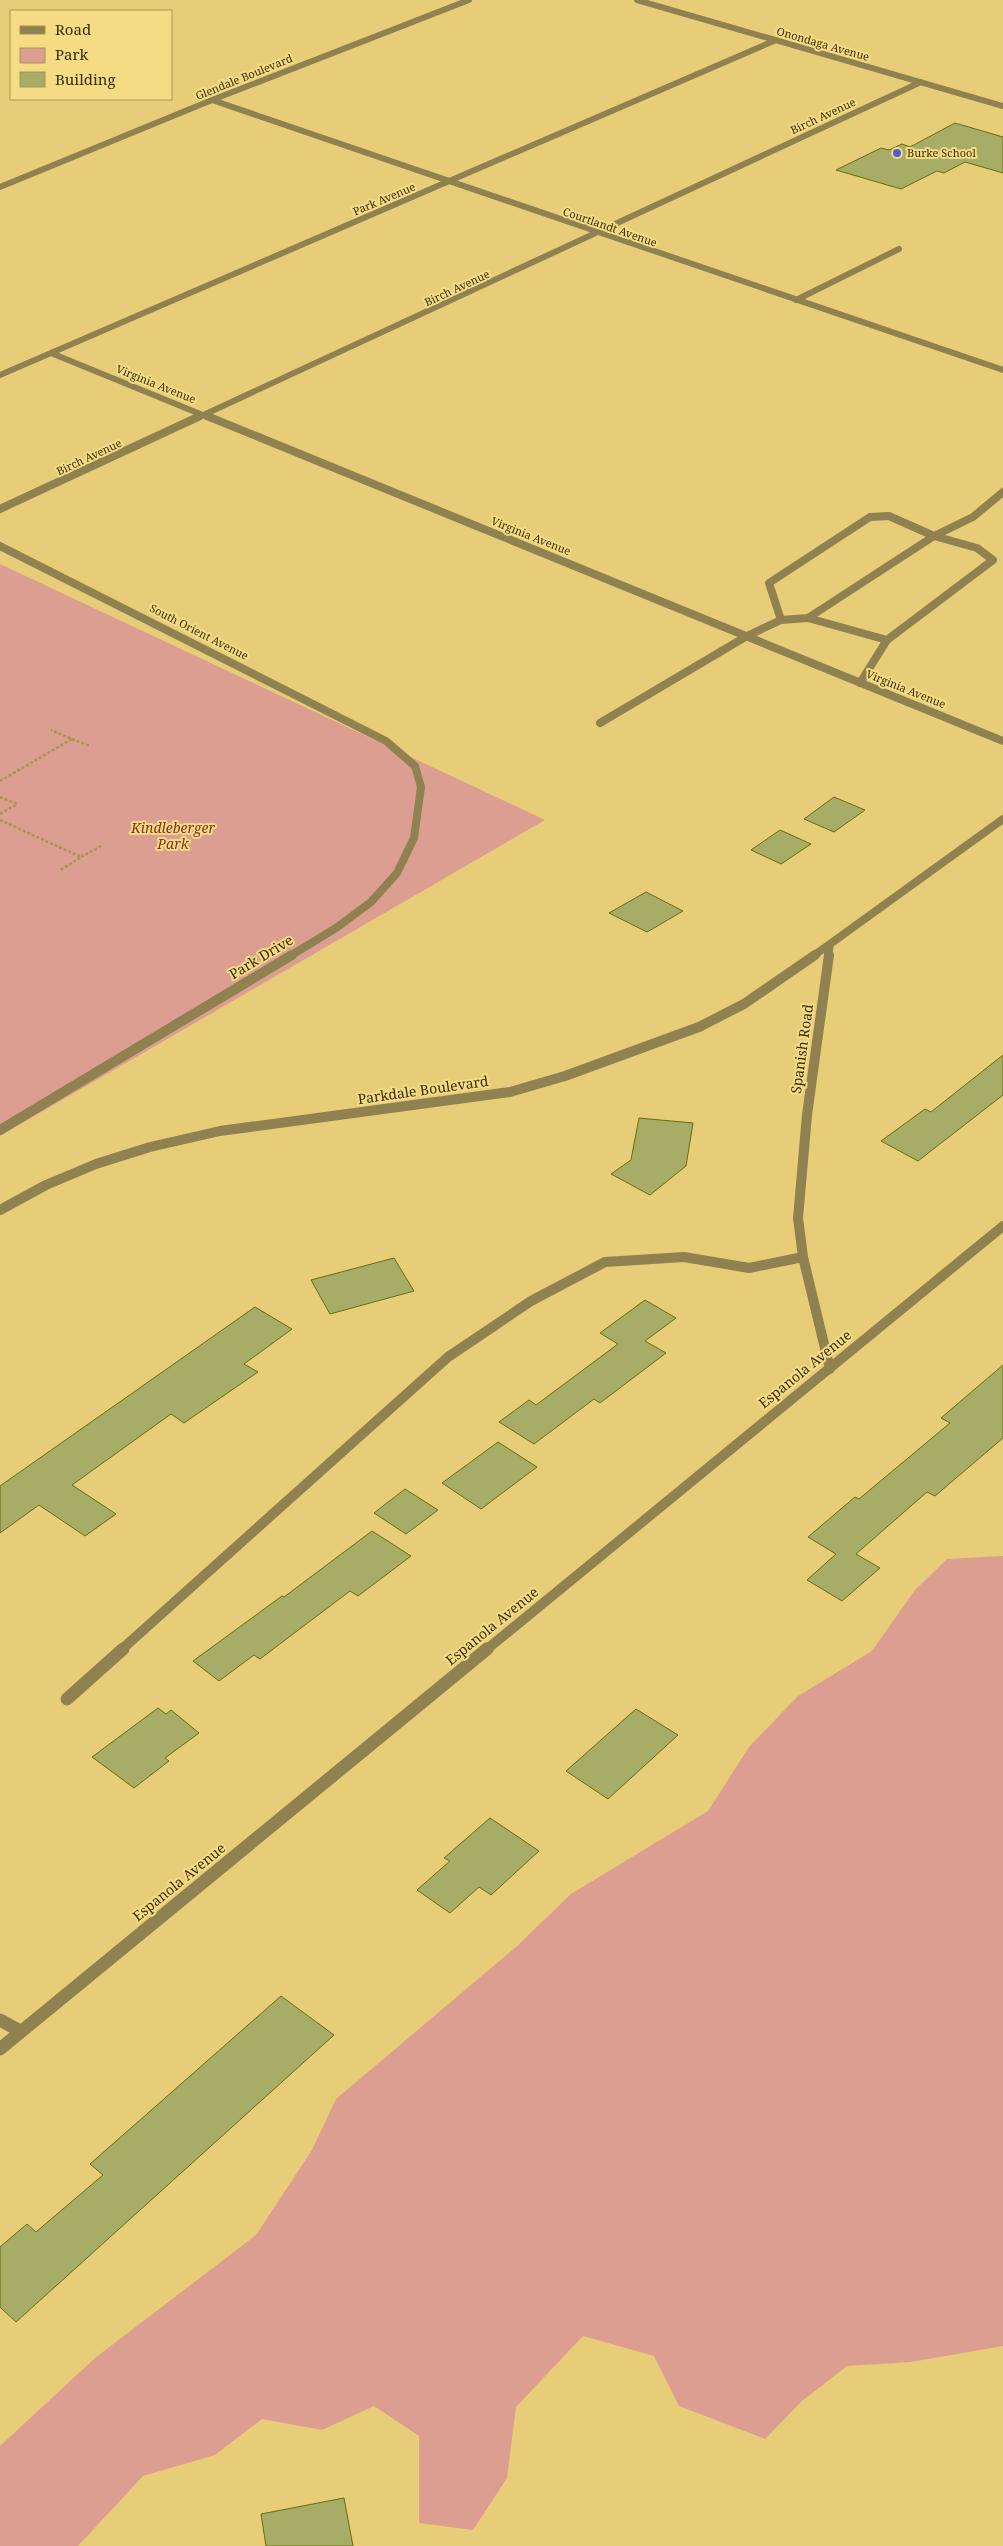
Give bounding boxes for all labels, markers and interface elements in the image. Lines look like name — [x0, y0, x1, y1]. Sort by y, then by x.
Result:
legend — [10, 10, 172, 100]
text: Road — [55, 19, 91, 39]
street label: Onondaga Avenue — [775, 23, 871, 64]
text: Park — [55, 44, 89, 64]
street label: Glendale Boulevard — [193, 50, 295, 103]
text: Building — [55, 69, 116, 89]
street label: Birch Avenue — [788, 94, 858, 137]
place label: Burke School — [907, 145, 976, 160]
marker: Burke School — [891, 147, 903, 159]
street label: Park Avenue — [350, 179, 417, 218]
street label: Courtlandt Avenue — [561, 203, 659, 250]
street label: Birch Avenue — [422, 266, 492, 309]
street label: Virginia Avenue — [114, 361, 198, 406]
street label: Birch Avenue — [54, 435, 124, 478]
street label: Virginia Avenue — [489, 513, 573, 558]
street label: South Orient Avenue — [147, 600, 251, 663]
street label: Virginia Avenue — [864, 666, 948, 711]
park label: Kindleberger Park — [130, 818, 215, 853]
street label: Park Drive — [225, 930, 296, 983]
street label: Spanish Road — [786, 1003, 817, 1095]
street label: Parkdale Boulevard — [356, 1071, 490, 1108]
street label: Espanola Avenue — [754, 1325, 855, 1412]
street label: Espanola Avenue — [441, 1582, 542, 1669]
street label: Espanola Avenue — [128, 1838, 229, 1925]

